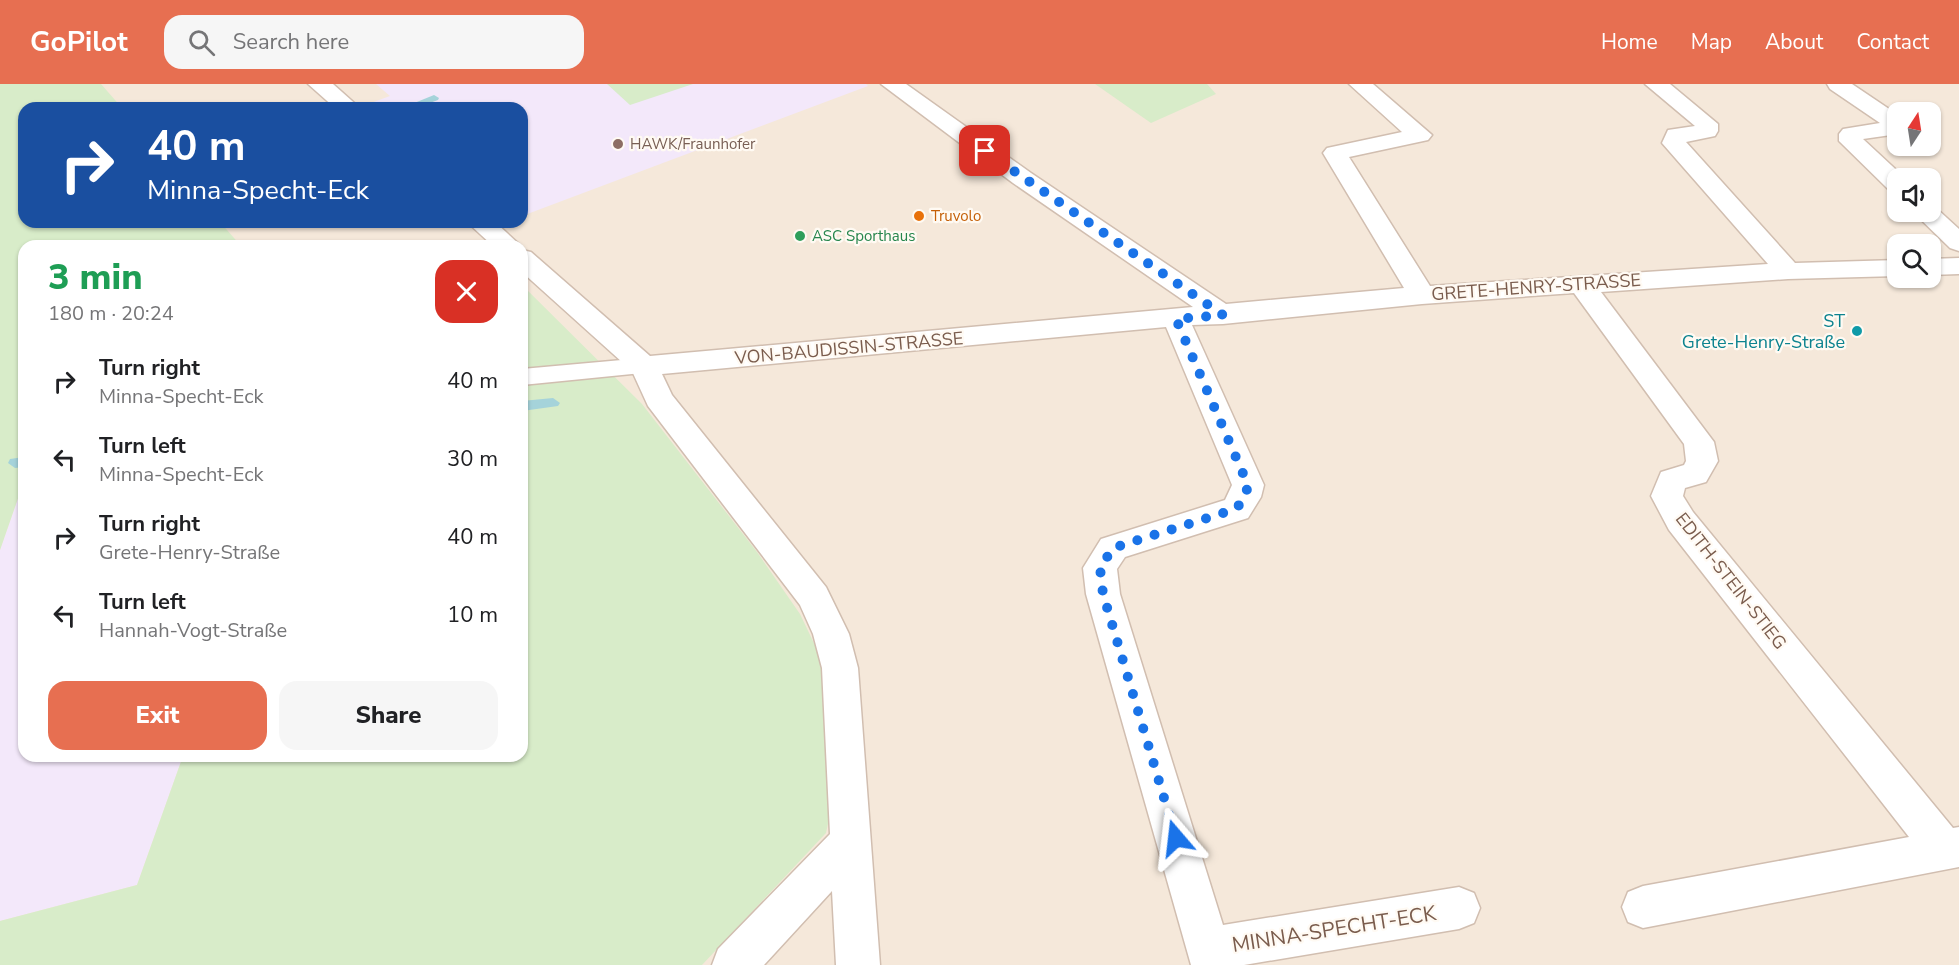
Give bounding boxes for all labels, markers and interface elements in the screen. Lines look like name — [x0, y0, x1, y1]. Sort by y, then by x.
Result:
search box — [164, 15, 584, 69]
text: GoPilot — [30, 23, 128, 61]
icon: search — [185, 26, 218, 59]
text: Search here — [233, 27, 349, 57]
text: Home — [1601, 28, 1658, 56]
text: Map — [1691, 28, 1732, 56]
text: About — [1765, 28, 1823, 56]
text: Contact — [1856, 28, 1929, 56]
north arrow — [1887, 102, 1941, 156]
map controls — [1887, 102, 1941, 288]
text: 40 m — [147, 118, 246, 175]
pin — [959, 125, 1010, 176]
icon: right — [48, 126, 126, 204]
place label: HAWK/Fraunhofer — [630, 134, 756, 154]
icon: arrive — [968, 134, 1001, 167]
marker: HAWK/Fraunhofer — [611, 137, 625, 151]
button: sound — [1887, 168, 1941, 222]
text: Minna-Specht-Eck — [147, 172, 369, 209]
place label: Truvolo — [931, 206, 981, 226]
marker: Truvolo — [912, 209, 926, 223]
place label: ASC Sporthaus — [812, 226, 915, 246]
marker: ASC Sporthaus — [793, 229, 807, 243]
button: search — [1887, 234, 1941, 288]
text: 3 min — [48, 253, 143, 302]
button: close — [435, 260, 498, 323]
street label: GRETE-HENRY-STRASSE — [1430, 268, 1642, 306]
text: 180 m · 20:24 — [48, 300, 174, 327]
place label: ST Grete-Henry-Straße — [1682, 309, 1845, 354]
marker: ST Grete-Henry-Straße — [1850, 324, 1864, 338]
street label: VON-BAUDISSIN-STRASSE — [733, 326, 964, 370]
text: Turn right — [99, 353, 200, 383]
icon: right — [48, 365, 81, 398]
text: 40 m — [447, 366, 498, 396]
text: Minna-Specht-Eck — [99, 383, 263, 410]
text: Turn left — [99, 431, 186, 461]
icon: left — [48, 443, 81, 476]
text: 30 m — [447, 444, 498, 474]
text: Minna-Specht-Eck — [99, 461, 263, 488]
street label: EDITH-STEIN-STIEG — [1670, 508, 1792, 654]
text: Turn right — [99, 509, 200, 539]
icon: right — [48, 521, 81, 554]
text: 40 m — [447, 522, 498, 552]
text: Grete-Henry-Straße — [99, 539, 280, 566]
text: Turn left — [99, 587, 186, 617]
icon: left — [48, 599, 81, 632]
text: 10 m — [447, 600, 498, 630]
text: Hannah-Vogt-Straße — [99, 617, 287, 644]
button: Exit — [48, 681, 267, 750]
button: Share — [279, 681, 498, 750]
position arrow — [1144, 806, 1208, 870]
street label: MINNA-SPECHT-ECK — [1230, 899, 1439, 959]

